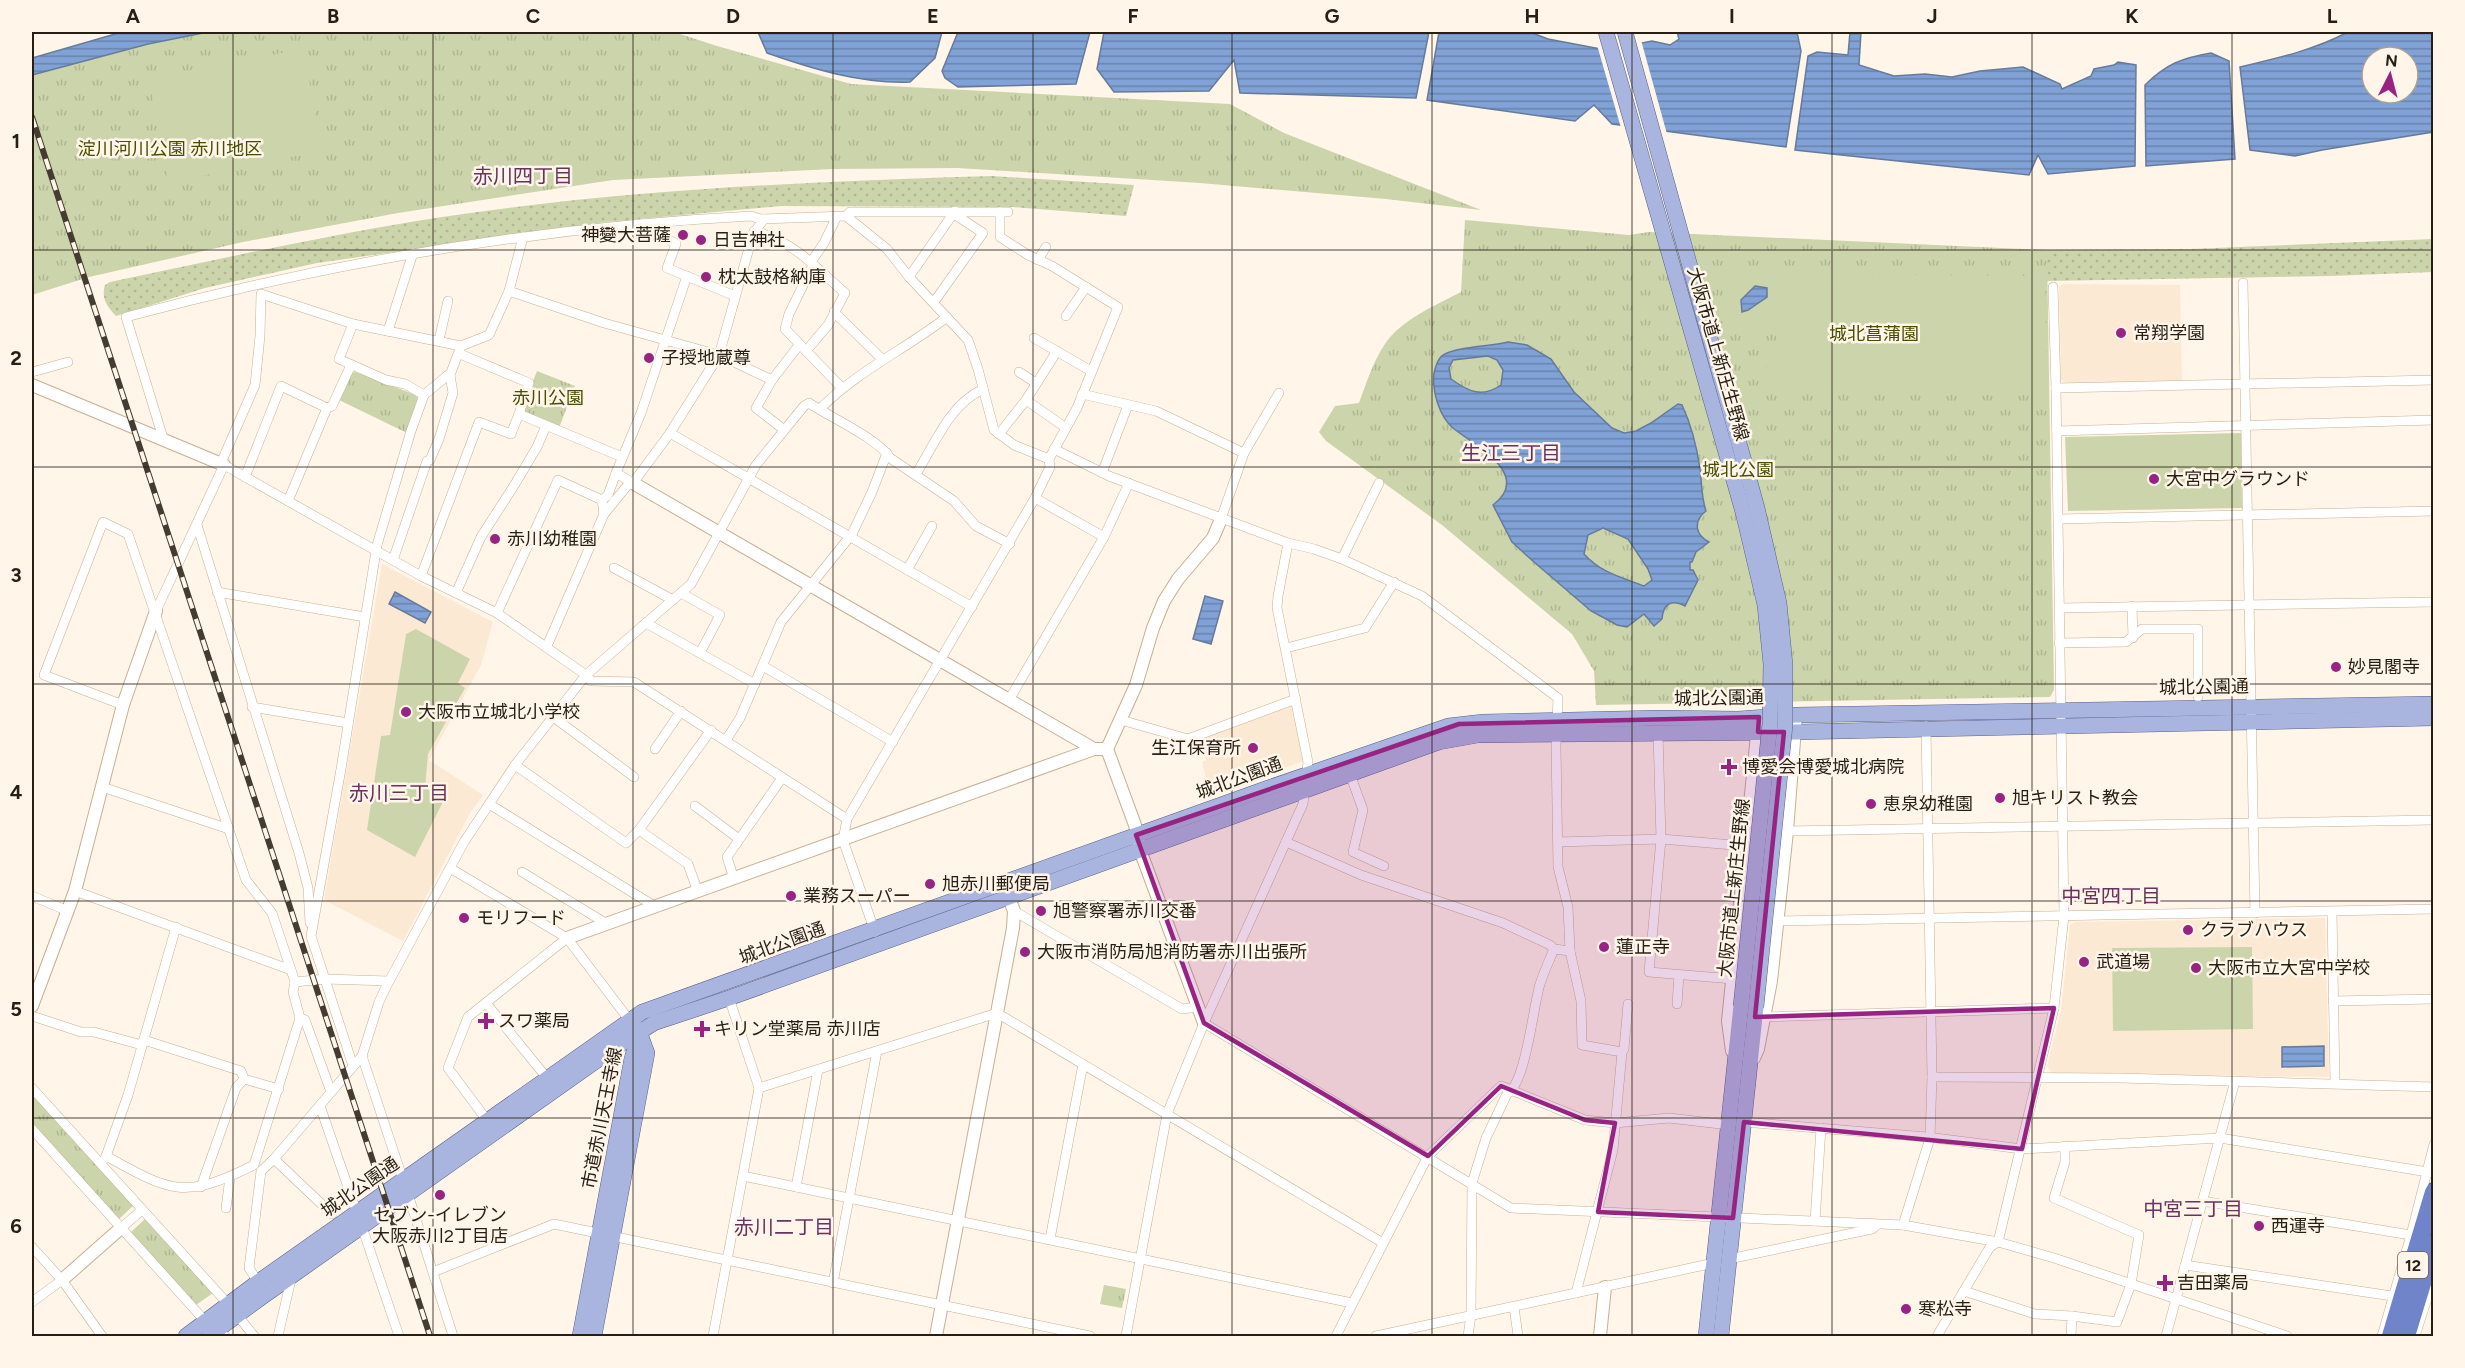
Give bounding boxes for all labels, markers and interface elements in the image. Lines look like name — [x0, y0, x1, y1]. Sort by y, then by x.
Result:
text: A — [126, 4, 141, 28]
text: B — [327, 4, 339, 28]
text: C — [526, 4, 540, 28]
text: D — [726, 4, 740, 28]
text: E — [927, 4, 939, 28]
text: F — [1127, 4, 1139, 28]
text: G — [1325, 4, 1340, 28]
text: H — [1525, 4, 1540, 28]
text: I — [1729, 4, 1735, 28]
text: J — [1926, 4, 1938, 28]
text: K — [2125, 4, 2139, 28]
text: L — [2327, 4, 2338, 28]
north arrow — [2360, 45, 2420, 105]
text: N — [2384, 50, 2399, 71]
text: 1 — [12, 129, 20, 153]
park label: 淀川河川公園 赤川地区 — [78, 138, 262, 160]
district label: 赤川四丁目 — [473, 164, 573, 188]
place label: 神變大菩薩 — [581, 224, 671, 246]
marker: 神變大菩薩 — [676, 228, 690, 242]
place label: 日吉神社 — [713, 229, 785, 251]
marker: 日吉神社 — [694, 233, 708, 247]
street label: 大阪市道上新庄生野線 — [1683, 264, 1753, 444]
place label: 枕太鼓格納庫 — [718, 266, 826, 288]
marker: 枕太鼓格納庫 — [699, 270, 713, 284]
place label: 常翔学園 — [2133, 322, 2205, 344]
park label: 城北菖蒲園 — [1829, 323, 1919, 345]
marker: 常翔学園 — [2114, 326, 2128, 340]
text: 2 — [10, 346, 22, 370]
place label: 子授地蔵尊 — [661, 347, 751, 369]
marker: 子授地蔵尊 — [642, 351, 656, 365]
park label: 赤川公園 — [512, 387, 584, 409]
district label: 生江三丁目 — [1461, 441, 1561, 465]
park label: 城北公園 — [1702, 459, 1774, 481]
place label: 大宮中グラウンド — [2166, 468, 2310, 490]
marker: 大宮中グラウンド — [2147, 472, 2161, 486]
place label: 赤川幼稚園 — [507, 528, 597, 550]
marker: 赤川幼稚園 — [488, 532, 502, 546]
text: 3 — [10, 563, 22, 587]
place label: 妙見閣寺 — [2348, 656, 2420, 678]
marker: 妙見閣寺 — [2329, 660, 2343, 674]
street label: 城北公園通 — [2159, 675, 2249, 699]
street label: 城北公園通 — [1674, 686, 1764, 710]
place label: 大阪市立城北小学校 — [418, 701, 580, 723]
marker: 大阪市立城北小学校 — [399, 705, 413, 719]
place label: 生江保育所 — [1151, 737, 1241, 759]
marker: 生江保育所 — [1246, 741, 1260, 755]
street label: 城北公園通 — [1193, 752, 1285, 804]
place label: 博愛会博愛城北病院 — [1742, 756, 1904, 778]
marker: 博愛会博愛城北病院 — [1720, 758, 1738, 776]
text: 4 — [10, 780, 23, 804]
district label: 赤川三丁目 — [349, 781, 449, 805]
place label: 旭キリスト教会 — [2012, 787, 2138, 809]
marker: 旭キリスト教会 — [1993, 791, 2007, 805]
place label: 恵泉幼稚園 — [1883, 793, 1973, 815]
street label: 大阪市道上新庄生野線 — [1714, 797, 1754, 979]
marker: 恵泉幼稚園 — [1864, 797, 1878, 811]
place label: 旭赤川郵便局 — [942, 873, 1050, 895]
marker: 旭赤川郵便局 — [923, 877, 937, 891]
district label: 中宮四丁目 — [2061, 884, 2161, 908]
place label: 業務スーパー — [803, 885, 911, 907]
marker: 業務スーパー — [784, 889, 798, 903]
place label: 旭警察署赤川交番 — [1053, 900, 1197, 922]
marker: 旭警察署赤川交番 — [1034, 904, 1048, 918]
place label: モリフード — [476, 907, 566, 929]
marker: モリフード — [457, 911, 471, 925]
street label: 城北公園通 — [736, 917, 828, 969]
place label: クラブハウス — [2200, 919, 2308, 941]
marker: クラブハウス — [2181, 923, 2195, 937]
place label: 蓮正寺 — [1616, 936, 1670, 958]
marker: 蓮正寺 — [1597, 940, 1611, 954]
place label: 大阪市消防局旭消防署赤川出張所 — [1037, 941, 1307, 963]
marker: 大阪市消防局旭消防署赤川出張所 — [1018, 945, 1032, 959]
place label: 武道場 — [2096, 951, 2150, 973]
marker: 武道場 — [2077, 955, 2091, 969]
place label: 大阪市立大宮中学校 — [2208, 957, 2370, 979]
marker: 大阪市立大宮中学校 — [2189, 961, 2203, 975]
text: 5 — [10, 997, 22, 1021]
place label: スワ薬局 — [498, 1010, 570, 1032]
marker: スワ薬局 — [479, 1014, 493, 1028]
place label: キリン堂薬局 赤川店 — [714, 1018, 880, 1040]
marker: キリン堂薬局 赤川店 — [695, 1022, 709, 1036]
street label: 市道赤川天王寺線 — [577, 1045, 627, 1191]
street label: 城北公園通 — [317, 1152, 403, 1222]
marker: セブン-イレブン 大阪赤川2丁目店 — [433, 1188, 447, 1202]
district label: 中宮三丁目 — [2143, 1197, 2243, 1221]
place label: セブン-イレブン 大阪赤川2丁目店 — [372, 1204, 508, 1247]
text: 6 — [10, 1214, 22, 1238]
district label: 赤川二丁目 — [734, 1215, 834, 1239]
place label: 西運寺 — [2271, 1215, 2325, 1237]
marker: 西運寺 — [2252, 1219, 2266, 1233]
road number: 12 — [2398, 1252, 2428, 1278]
place label: 吉田薬局 — [2177, 1272, 2249, 1294]
marker: 吉田薬局 — [2158, 1276, 2172, 1290]
place label: 寒松寺 — [1918, 1298, 1972, 1320]
marker: 寒松寺 — [1899, 1302, 1913, 1316]

